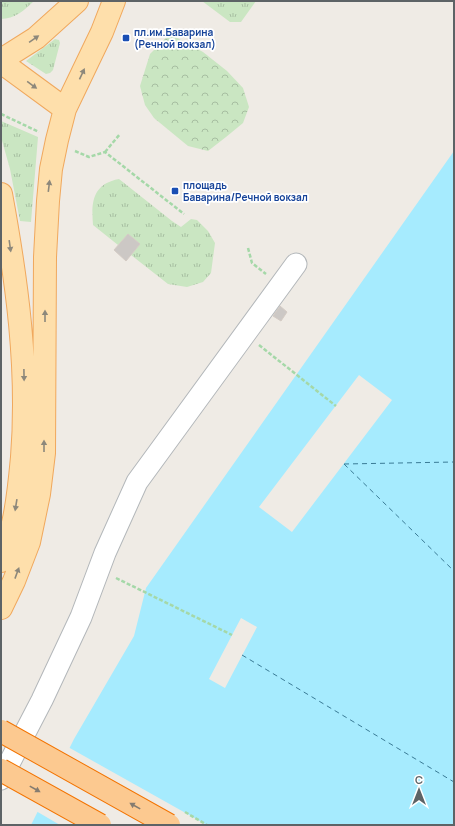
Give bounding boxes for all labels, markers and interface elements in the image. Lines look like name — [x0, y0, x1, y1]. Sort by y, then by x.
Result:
place label: пл.им.Баварина (Речной вокзал) — [134, 25, 216, 51]
marker: пл.им.Баварина (Речной вокзал) — [121, 33, 131, 43]
one-way arrow — [28, 35, 39, 43]
one-way arrow — [79, 69, 85, 80]
one-way arrow — [27, 81, 38, 89]
place label: площадь Баварина/Речной вокзал — [183, 178, 308, 204]
one-way arrow — [46, 180, 52, 192]
marker: площадь Баварина/Речной вокзал — [170, 186, 180, 196]
one-way arrow — [7, 240, 13, 252]
one-way arrow — [42, 309, 48, 322]
one-way arrow — [21, 369, 27, 382]
one-way arrow — [41, 439, 47, 452]
one-way arrow — [13, 499, 19, 511]
one-way arrow — [15, 566, 21, 578]
north arrow — [399, 770, 439, 810]
text: С — [415, 772, 423, 787]
one-way arrow — [29, 785, 41, 792]
one-way arrow — [129, 803, 141, 809]

